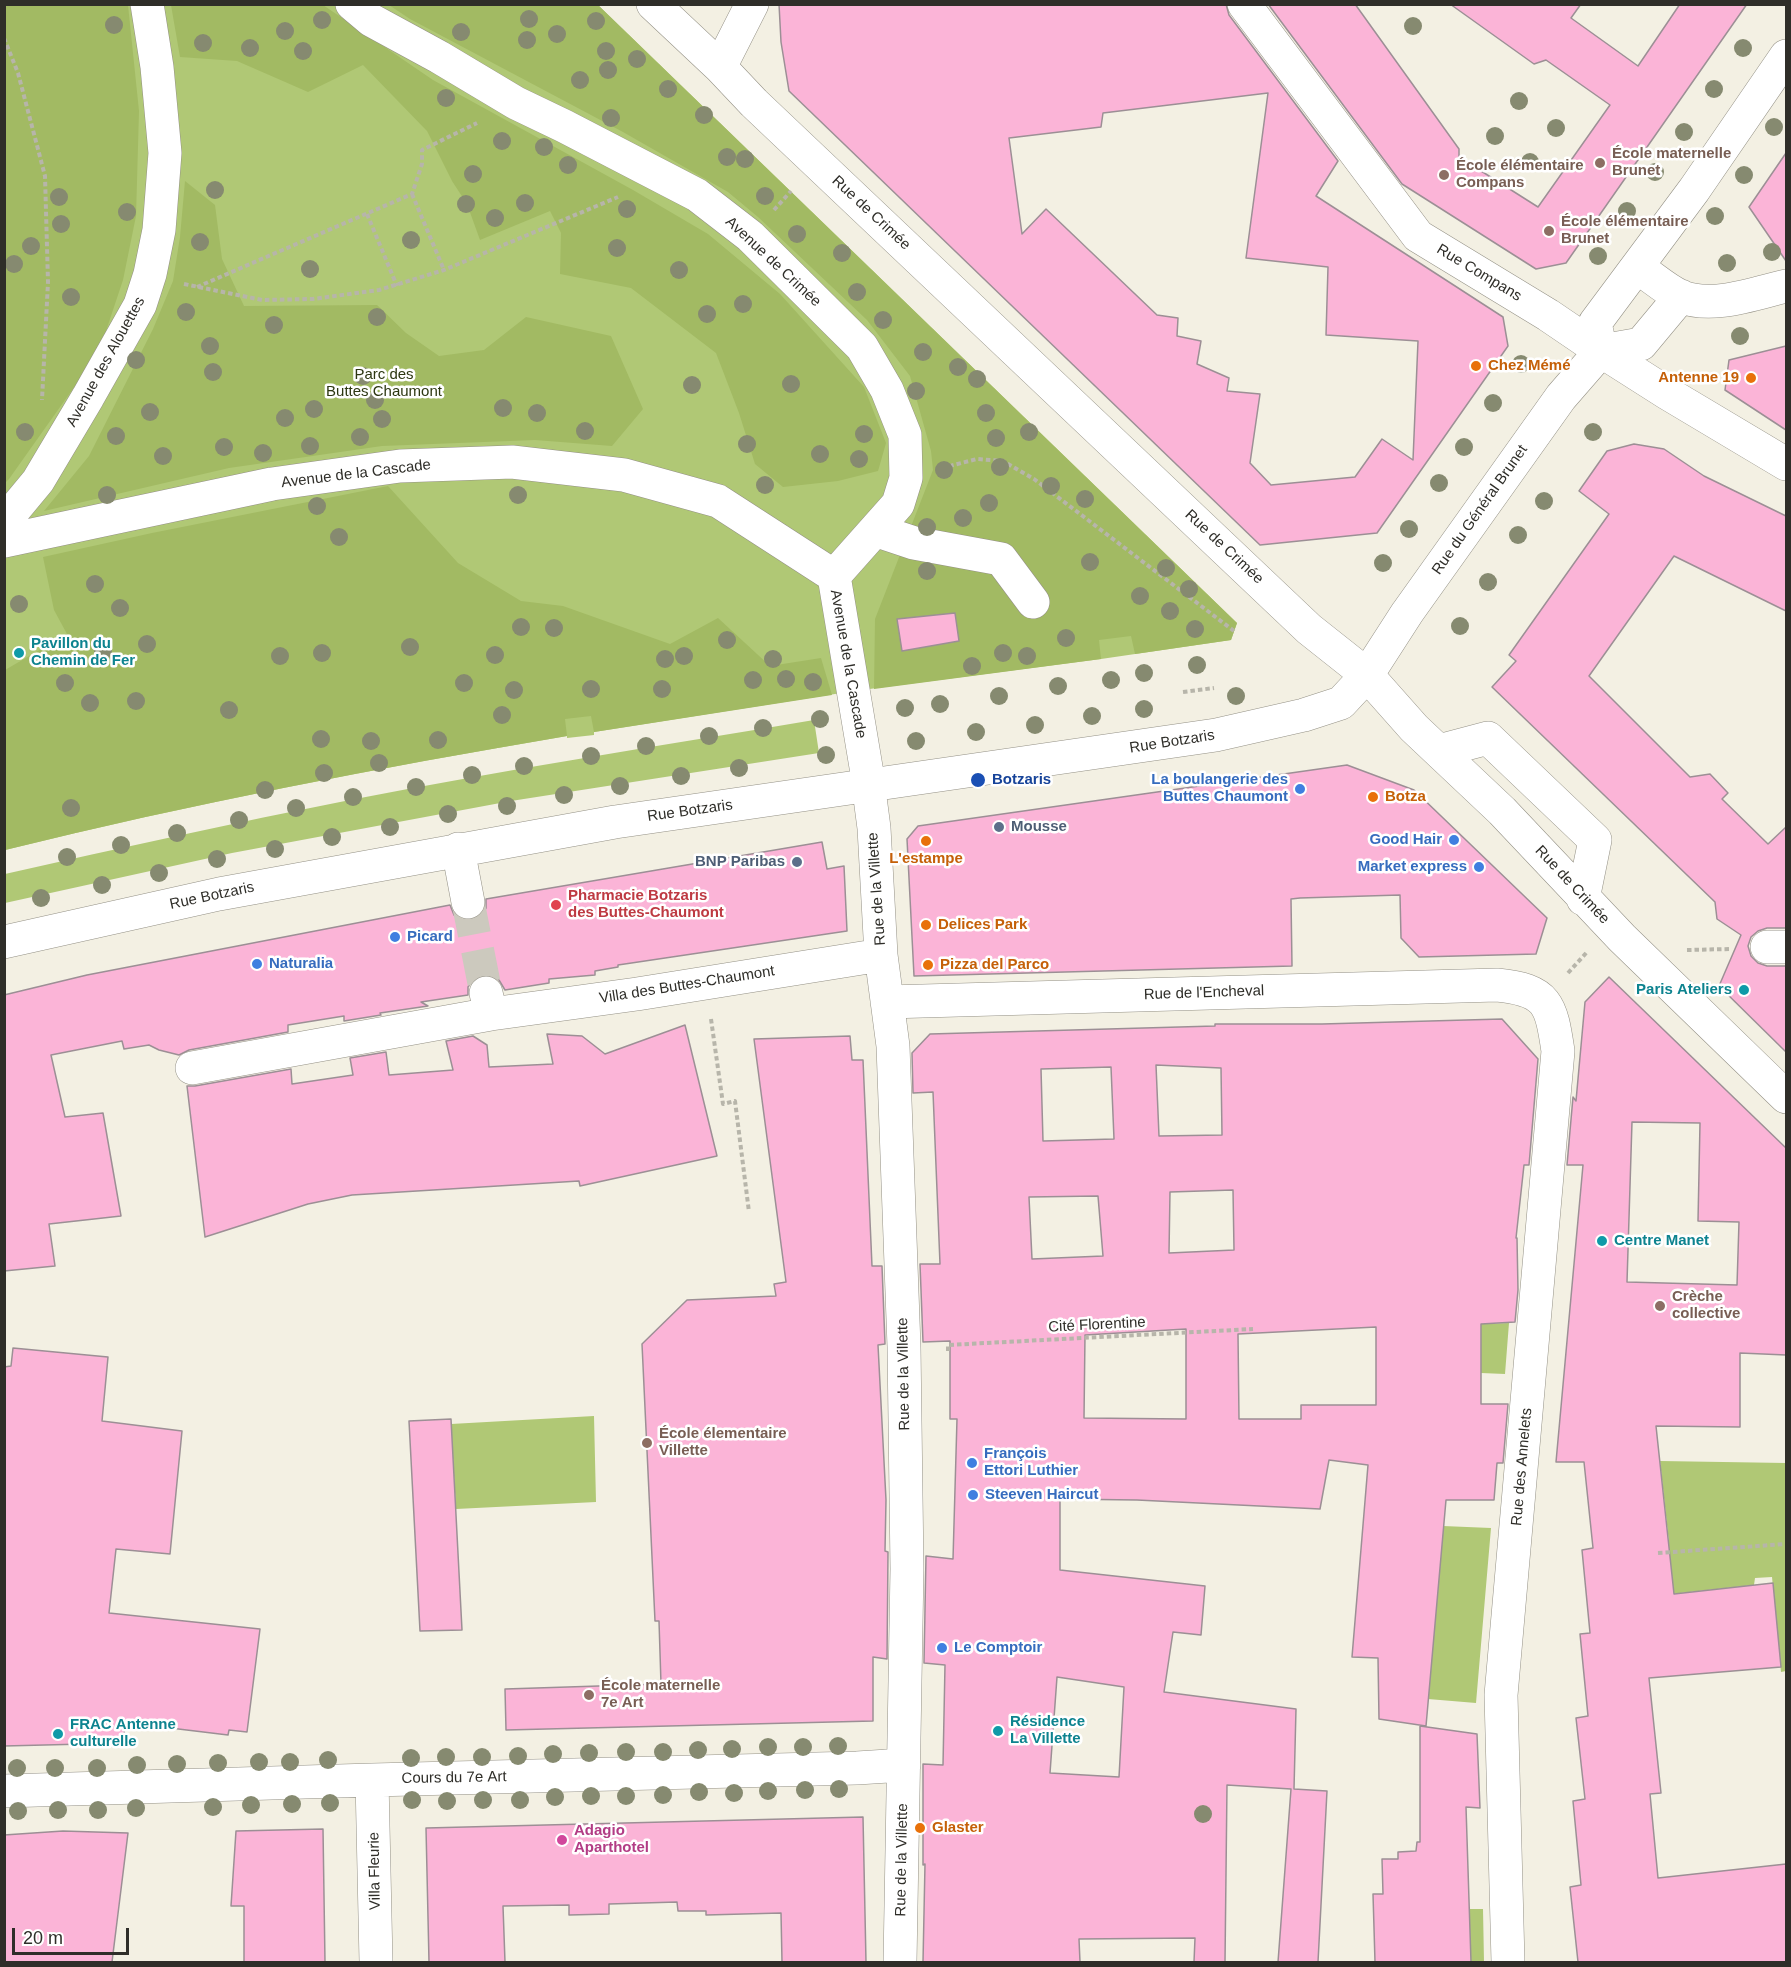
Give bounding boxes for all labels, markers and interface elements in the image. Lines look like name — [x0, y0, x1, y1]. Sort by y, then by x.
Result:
place label: École maternelle Brunet — [1612, 145, 1731, 180]
marker: École maternelle Brunet — [1593, 156, 1607, 170]
place label: École élémentaire Compans — [1456, 157, 1584, 192]
marker: École élémentaire Compans — [1437, 168, 1451, 182]
street label: Rue de Crimée — [828, 172, 914, 254]
street label: Avenue de Crimée — [722, 213, 824, 311]
place label: École élémentaire Brunet — [1561, 213, 1689, 248]
marker: École élémentaire Brunet — [1542, 224, 1556, 238]
street label: Rue Compans — [1433, 241, 1525, 305]
street label: Avenue des Alouettes — [63, 294, 149, 430]
place label: Chez Mémé — [1488, 357, 1571, 375]
marker: Chez Mémé — [1469, 359, 1483, 373]
park label: Parc des Buttes Chaumont — [326, 366, 442, 401]
place label: Antenne 19 — [1658, 369, 1739, 387]
marker: Antenne 19 — [1744, 371, 1758, 385]
street label: Rue du Général Brunet — [1428, 442, 1532, 578]
street label: Avenue de la Cascade — [280, 456, 432, 492]
street label: Rue de Crimée — [1181, 506, 1267, 588]
street label: Avenue de la Cascade — [826, 588, 870, 740]
place label: Pavillon du Chemin de Fer — [31, 635, 135, 670]
marker: Pavillon du Chemin de Fer — [12, 646, 26, 660]
street label: Rue Botzaris — [1128, 726, 1216, 758]
marker: Botzaris — [969, 771, 987, 789]
place label: Botzaris — [992, 771, 1051, 789]
place label: La boulangerie des Buttes Chaumont — [1151, 771, 1288, 806]
marker: La boulangerie des Buttes Chaumont — [1293, 782, 1307, 796]
place label: Botza — [1385, 788, 1426, 806]
marker: Botza — [1366, 790, 1380, 804]
street label: Rue Botzaris — [646, 796, 734, 826]
place label: Mousse — [1011, 818, 1067, 836]
marker: Mousse — [992, 820, 1006, 834]
place label: Good Hair — [1369, 831, 1442, 849]
street label: Rue de la Villette — [864, 832, 890, 946]
marker: Good Hair — [1447, 833, 1461, 847]
marker: L'estampe — [919, 834, 933, 848]
street label: Rue de Crimée — [1531, 842, 1613, 928]
place label: L'estampe — [889, 850, 963, 868]
place label: BNP Paribas — [695, 853, 785, 871]
marker: BNP Paribas — [790, 855, 804, 869]
place label: Market express — [1358, 858, 1467, 876]
marker: Market express — [1472, 860, 1486, 874]
street label: Rue Botzaris — [168, 878, 256, 914]
place label: Pharmacie Botzaris des Buttes-Chaumont — [568, 887, 724, 922]
marker: Pharmacie Botzaris des Buttes-Chaumont — [549, 898, 563, 912]
place label: Delices Park — [938, 916, 1027, 934]
marker: Delices Park — [919, 918, 933, 932]
place label: Picard — [407, 928, 453, 946]
marker: Picard — [388, 930, 402, 944]
place label: Naturalia — [269, 955, 333, 973]
place label: Pizza del Parco — [940, 956, 1049, 974]
marker: Naturalia — [250, 957, 264, 971]
marker: Pizza del Parco — [921, 958, 935, 972]
street label: Villa des Buttes-Chaumont — [598, 962, 776, 1008]
place label: Paris Ateliers — [1636, 981, 1732, 999]
street label: Rue de l'Encheval — [1144, 982, 1264, 1004]
marker: Paris Ateliers — [1737, 983, 1751, 997]
place label: Centre Manet — [1614, 1232, 1709, 1250]
marker: Centre Manet — [1595, 1234, 1609, 1248]
place label: Crèche collective — [1672, 1288, 1740, 1323]
marker: Crèche collective — [1653, 1299, 1667, 1313]
street label: Cité Florentine — [1048, 1313, 1146, 1337]
street label: Rue de la Villette — [894, 1317, 914, 1431]
street label: Rue des Annelets — [1508, 1407, 1536, 1527]
place label: École élementaire Villette — [659, 1425, 787, 1460]
marker: École élementaire Villette — [640, 1436, 654, 1450]
place label: François Ettori Luthier — [984, 1445, 1078, 1480]
marker: François Ettori Luthier — [965, 1456, 979, 1470]
place label: Steeven Haircut — [985, 1486, 1098, 1504]
marker: Steeven Haircut — [966, 1488, 980, 1502]
place label: Le Comptoir — [954, 1639, 1042, 1657]
marker: Le Comptoir — [935, 1641, 949, 1655]
place label: École maternelle 7e Art — [601, 1677, 720, 1712]
marker: École maternelle 7e Art — [582, 1688, 596, 1702]
place label: Résidence La Villette — [1010, 1713, 1085, 1748]
place label: FRAC Antenne culturelle — [70, 1716, 176, 1751]
marker: Résidence La Villette — [991, 1724, 1005, 1738]
marker: FRAC Antenne culturelle — [51, 1727, 65, 1741]
street label: Cours du 7e Art — [401, 1768, 507, 1788]
street label: Rue de la Villette — [892, 1803, 912, 1917]
place label: Glaster — [932, 1819, 984, 1837]
marker: Glaster — [913, 1821, 927, 1835]
place label: Adagio Aparthotel — [574, 1822, 649, 1857]
street label: Villa Fleurie — [365, 1832, 385, 1910]
marker: Adagio Aparthotel — [555, 1833, 569, 1847]
scale bar — [15, 1916, 132, 1954]
text: 20 m — [23, 1928, 63, 1948]

